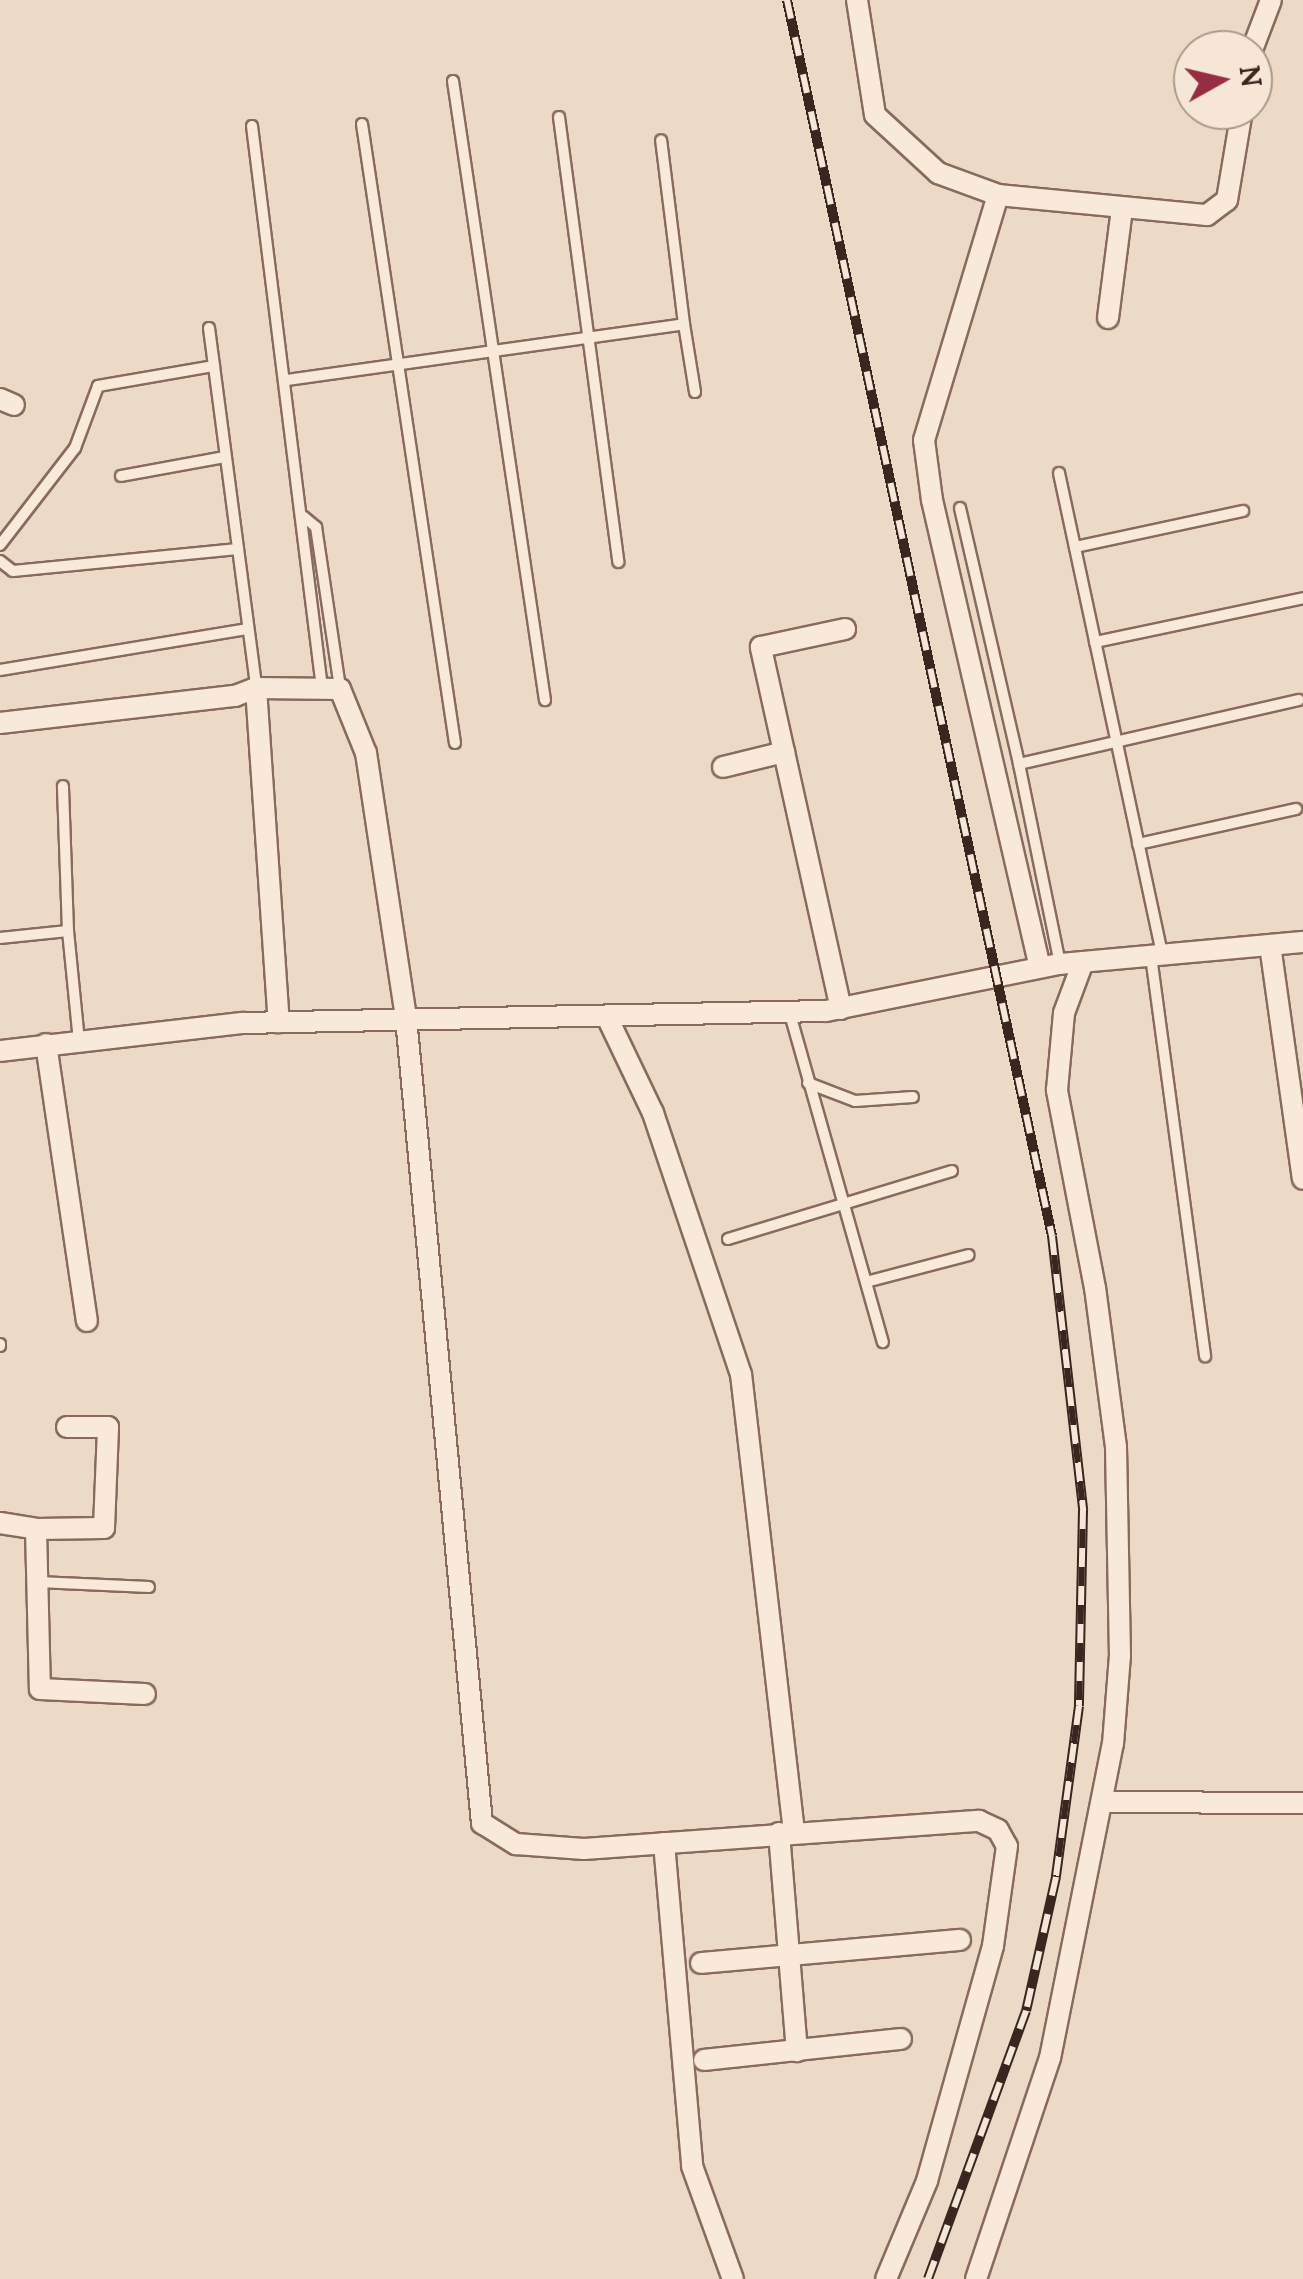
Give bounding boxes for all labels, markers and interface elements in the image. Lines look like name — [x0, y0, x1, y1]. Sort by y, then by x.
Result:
north arrow — [1173, 30, 1273, 130]
text: N — [1231, 63, 1270, 89]

